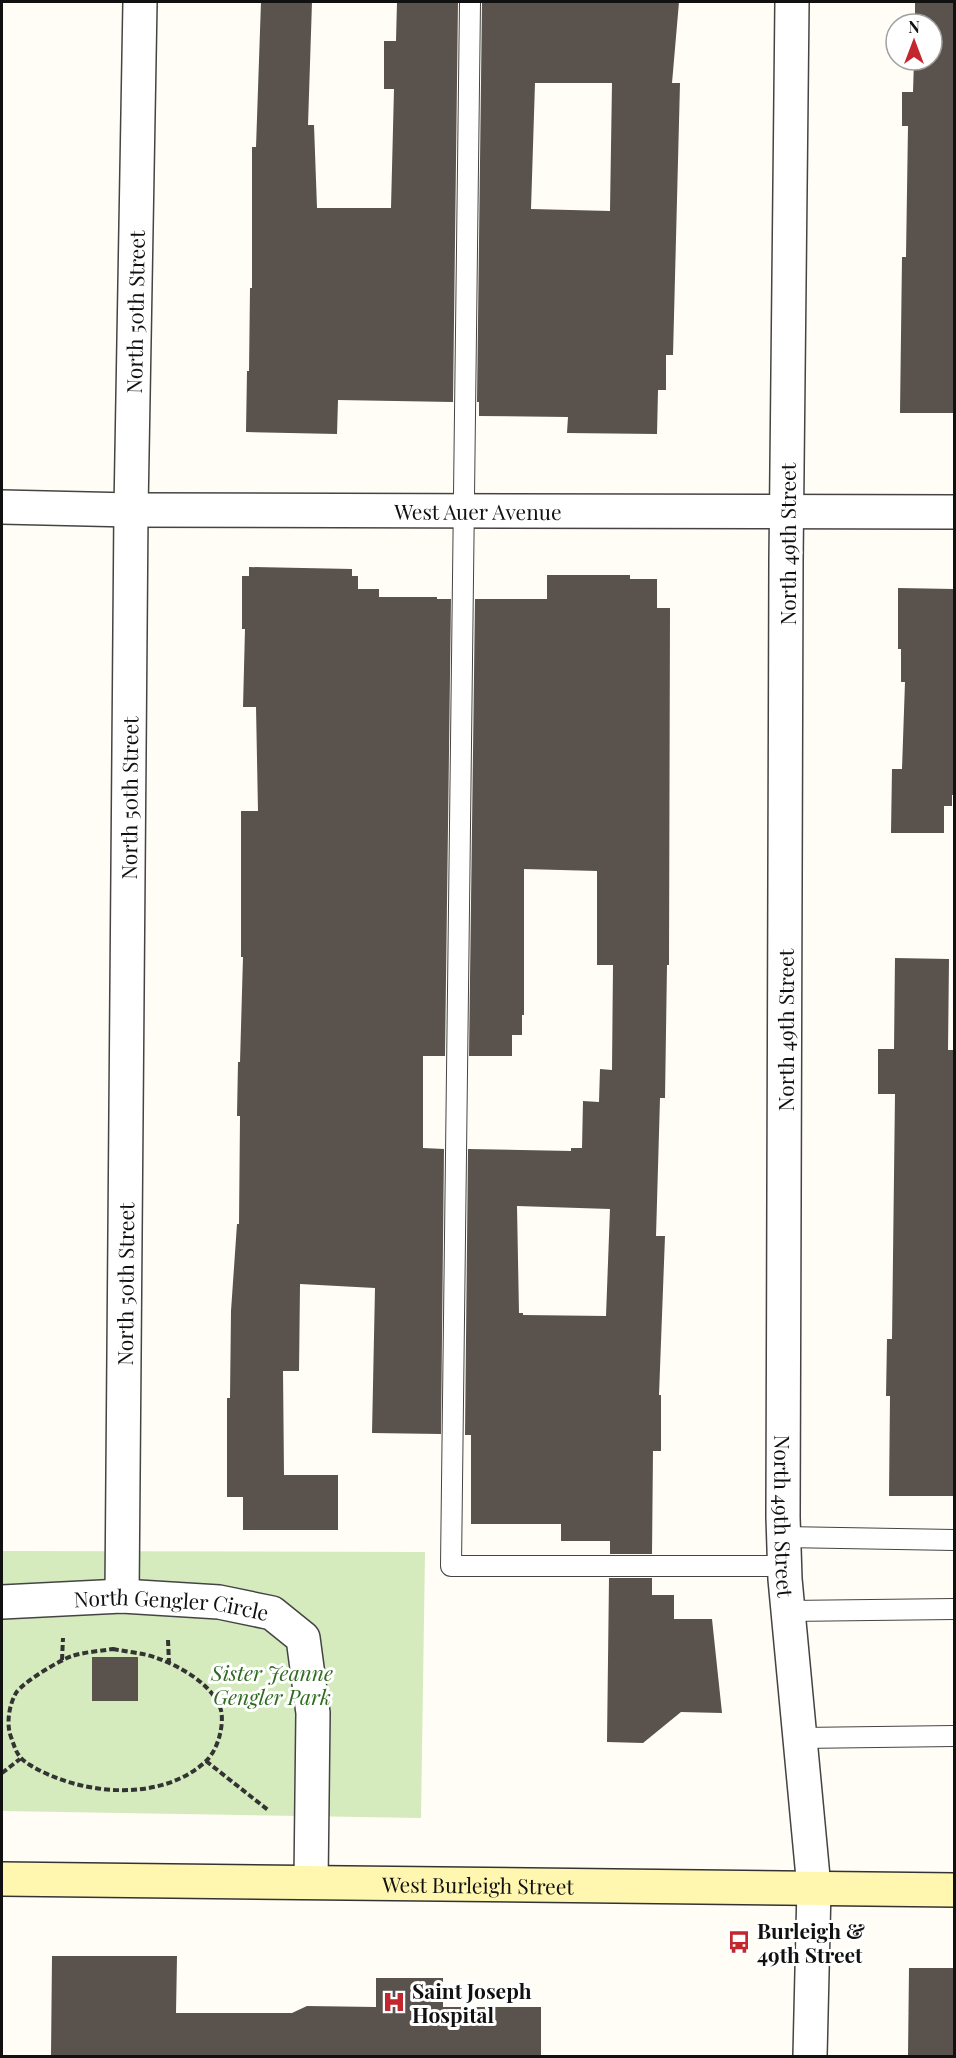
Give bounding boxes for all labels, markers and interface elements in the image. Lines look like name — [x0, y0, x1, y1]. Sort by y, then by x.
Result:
north arrow — [884, 12, 944, 72]
text: N — [908, 16, 920, 37]
street label: North 50th Street — [119, 230, 150, 394]
street label: North 49th Street — [773, 462, 801, 625]
street label: West Auer Avenue — [393, 497, 562, 525]
street label: North 50th Street — [114, 716, 143, 880]
street label: North 49th Street — [771, 948, 799, 1111]
street label: North 50th Street — [110, 1202, 139, 1366]
street label: North 49th Street — [769, 1435, 801, 1599]
street label: North Gengler Circle — [73, 1582, 271, 1626]
park label: Sister Jeanne Gengler Park — [210, 1658, 333, 1710]
street label: West Burleigh Street — [381, 1869, 575, 1900]
place label: Burleigh & 49th Street — [757, 1916, 865, 1968]
bus stop icon: Burleigh & 49th Street — [726, 1929, 752, 1955]
place label: Saint Joseph Hospital — [412, 1976, 532, 2028]
hospital icon: Saint Joseph Hospital — [381, 1989, 407, 2015]

